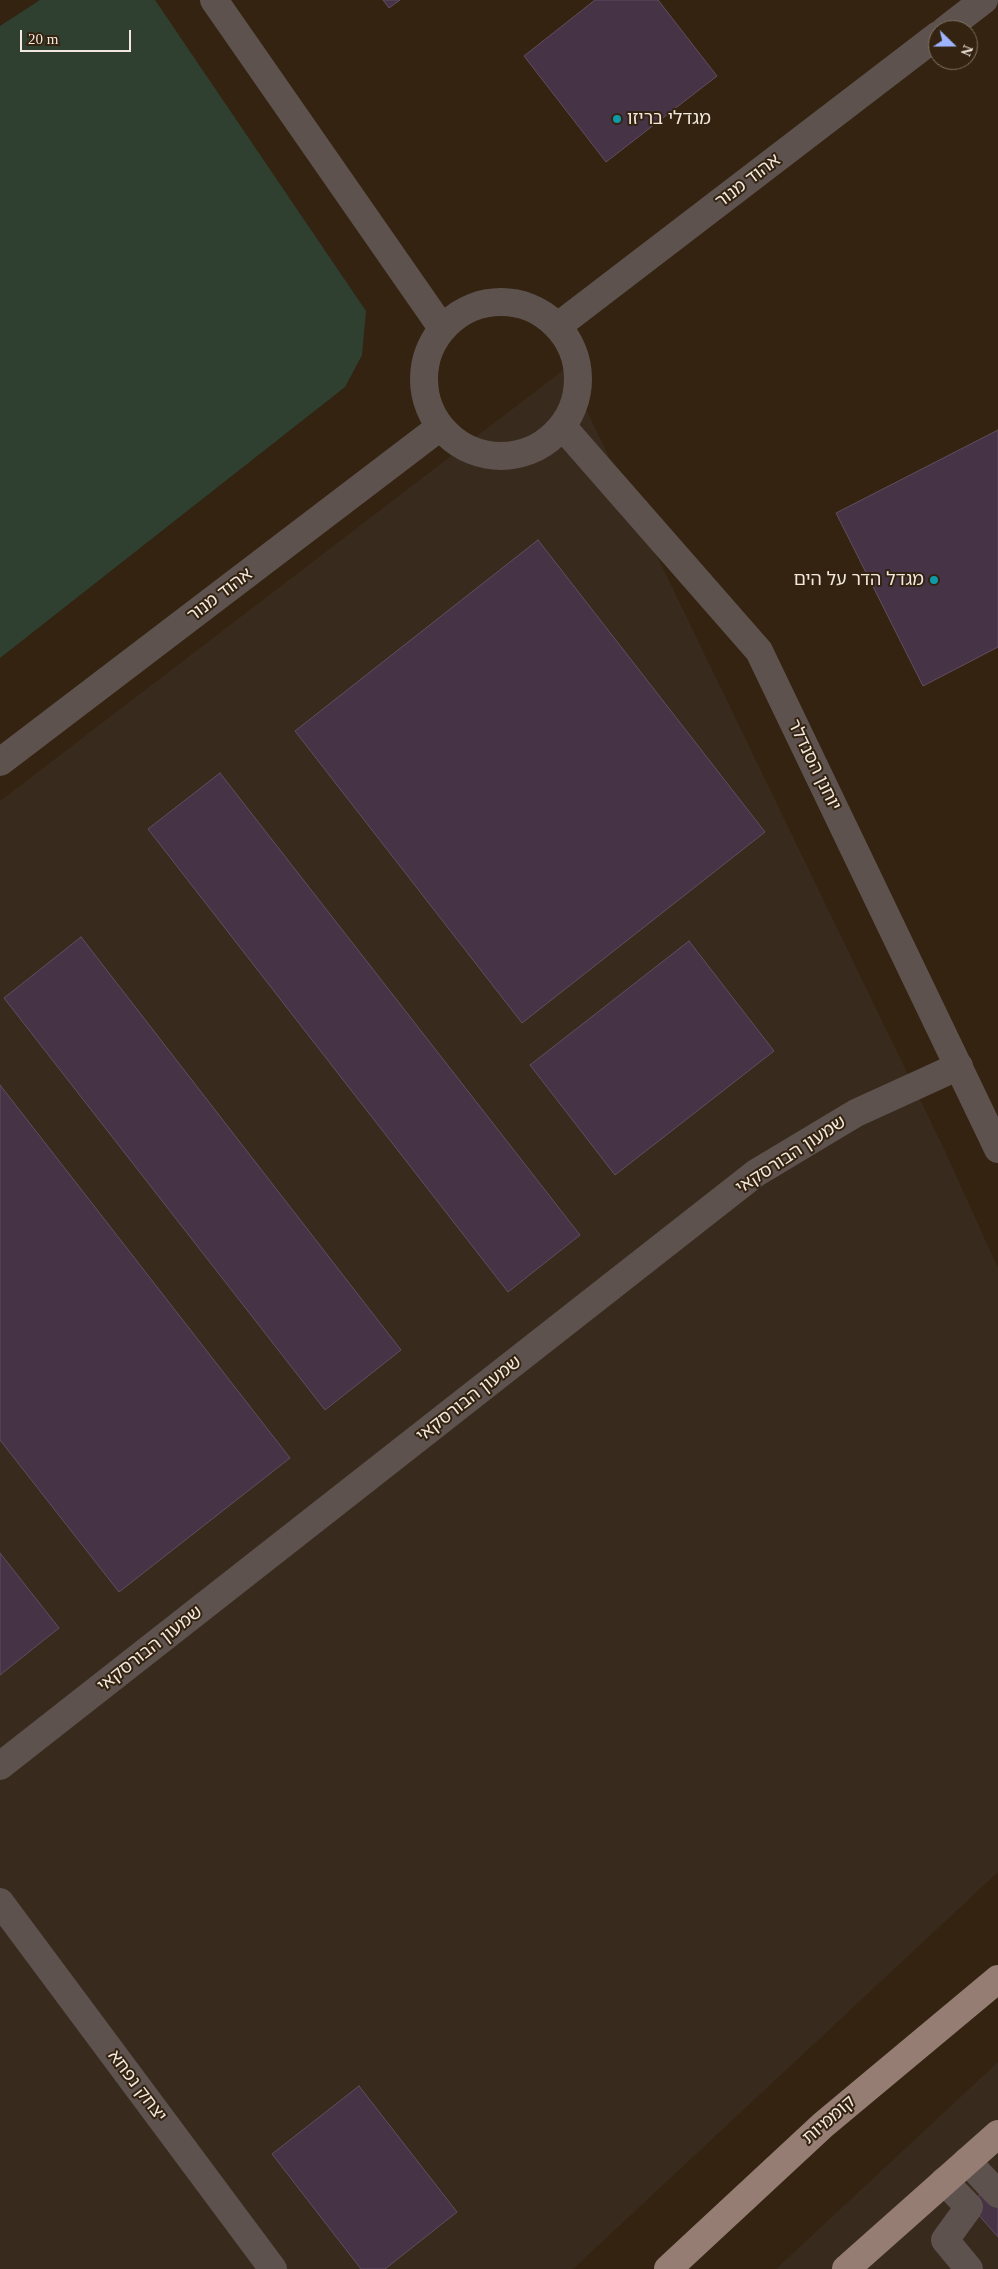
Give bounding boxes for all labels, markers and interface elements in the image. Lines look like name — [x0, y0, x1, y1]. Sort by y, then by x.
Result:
scale bar — [22, 20, 134, 52]
north arrow — [928, 20, 978, 70]
text: 20 m — [28, 31, 58, 47]
text: N — [958, 43, 975, 58]
place label: מגדלי בריזו — [627, 108, 711, 130]
marker: מגדלי בריזו — [611, 113, 623, 125]
street label: אהוד מנור — [711, 149, 785, 213]
street label: אהוד מנור — [183, 563, 257, 627]
place label: מגדל הדר על הים — [793, 569, 924, 591]
marker: מגדל הדר על הים — [928, 574, 940, 586]
street label: יוחנן הסנדלר — [783, 716, 845, 814]
street label: שמעון הבורסקאי — [732, 1111, 850, 1199]
street label: שמעון הבורסקאי — [412, 1351, 526, 1447]
street label: שמעון הבורסקאי — [93, 1601, 207, 1697]
street label: יצחק נפחא — [103, 2046, 171, 2126]
street label: קוממיות — [798, 2091, 860, 2149]

